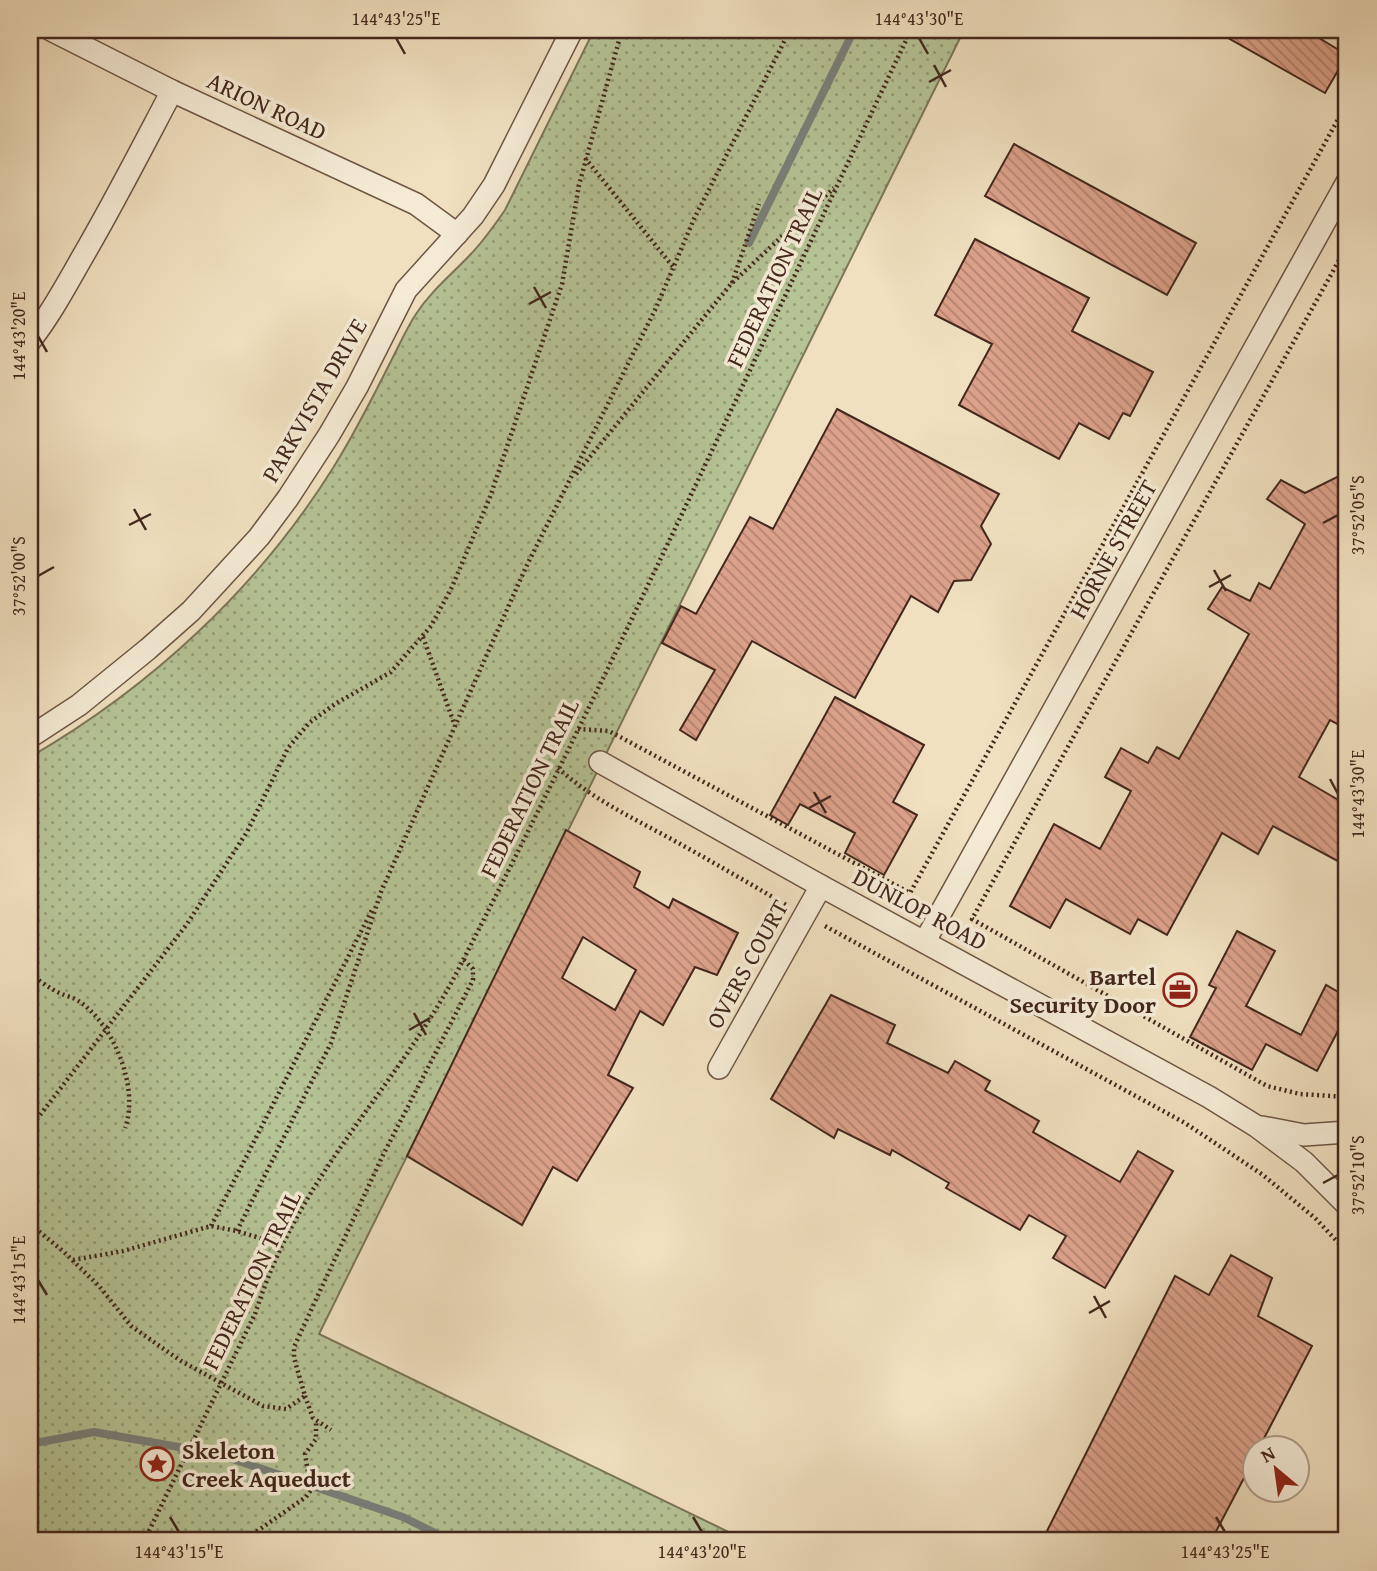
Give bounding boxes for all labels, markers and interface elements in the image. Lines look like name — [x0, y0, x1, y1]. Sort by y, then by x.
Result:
text: 144°43'25"E — [352, 5, 440, 32]
text: 144°43'30"E — [875, 5, 963, 32]
street label: ARION ROAD — [202, 63, 332, 149]
street label: FEDERATION TRAIL — [717, 181, 831, 373]
text: 144°43'20"E — [5, 292, 32, 380]
street label: PARKVISTA DRIVE — [253, 311, 375, 489]
street label: HORNE STREET — [1060, 473, 1166, 625]
text: 37°52'05"S — [1344, 475, 1371, 555]
text: 37°52'00"S — [5, 536, 32, 616]
street label: FEDERATION TRAIL — [471, 692, 588, 883]
text: 144°43'30"E — [1344, 750, 1371, 838]
street label: DUNLOP ROAD — [847, 859, 993, 959]
street label: OVERS COURT — [697, 893, 797, 1035]
place label: Bartel Security Door — [1009, 959, 1157, 1022]
office icon: Bartel Security Door — [1161, 971, 1199, 1009]
text: 37°52'10"S — [1344, 1135, 1371, 1215]
street label: FEDERATION TRAIL — [193, 1184, 310, 1375]
text: 144°43'15"E — [5, 1236, 32, 1324]
place label: Skeleton Creek Aqueduct — [182, 1433, 351, 1496]
north arrow — [1240, 1434, 1310, 1504]
text: N — [1255, 1439, 1280, 1469]
place icon: Skeleton Creek Aqueduct — [138, 1445, 176, 1483]
text: 144°43'15"E — [135, 1538, 223, 1565]
text: 144°43'20"E — [658, 1538, 746, 1565]
text: 144°43'25"E — [1181, 1538, 1269, 1565]

